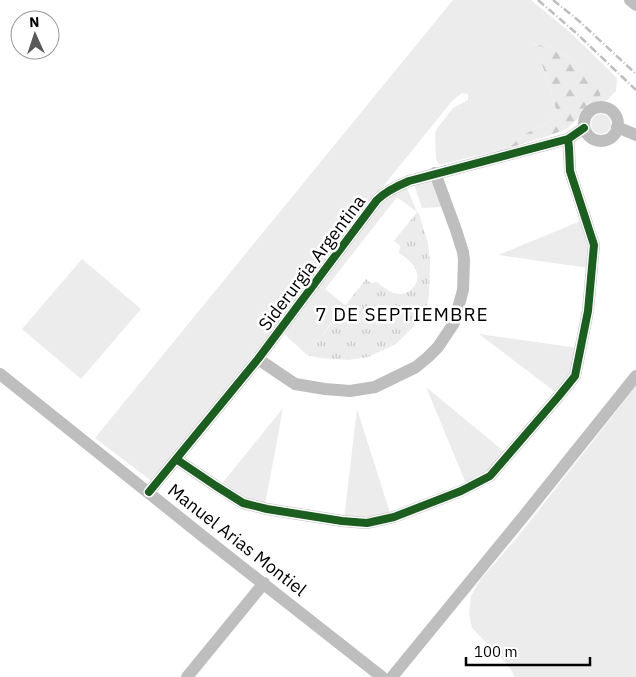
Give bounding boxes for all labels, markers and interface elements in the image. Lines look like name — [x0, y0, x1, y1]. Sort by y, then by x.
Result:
north arrow — [10, 10, 60, 60]
text: N — [29, 13, 40, 31]
street label: Siderurgia Argentina — [253, 190, 370, 335]
district label: 7 DE SEPTIEMBRE — [315, 302, 489, 326]
street label: Manuel Arias Montiel — [163, 478, 311, 601]
scale bar — [466, 634, 590, 666]
text: 100 m — [474, 642, 518, 661]

